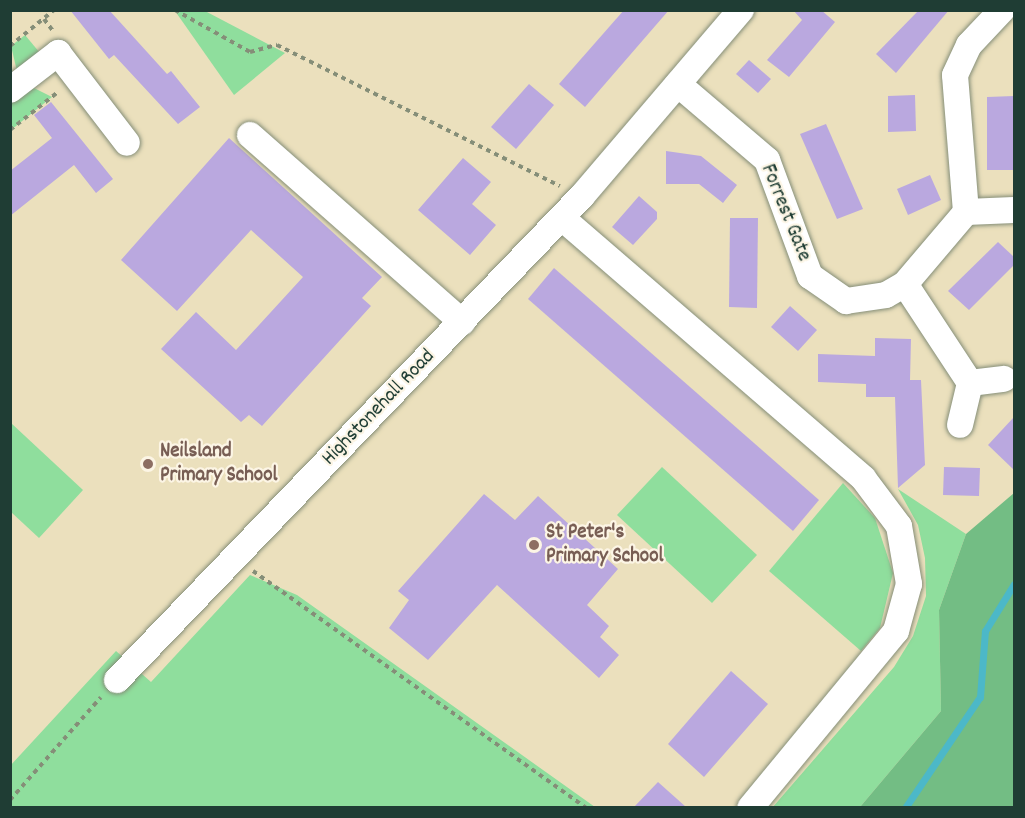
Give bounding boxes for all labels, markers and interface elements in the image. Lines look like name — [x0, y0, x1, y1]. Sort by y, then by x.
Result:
street label: Forrest Gate — [754, 161, 816, 265]
street label: Highstonehall Road — [317, 345, 441, 471]
place label: Neilsland Primary School — [160, 439, 278, 489]
marker: Neilsland Primary School — [141, 457, 155, 471]
place label: St Peter's Primary School — [546, 520, 664, 570]
marker: St Peter's Primary School — [527, 538, 541, 552]

